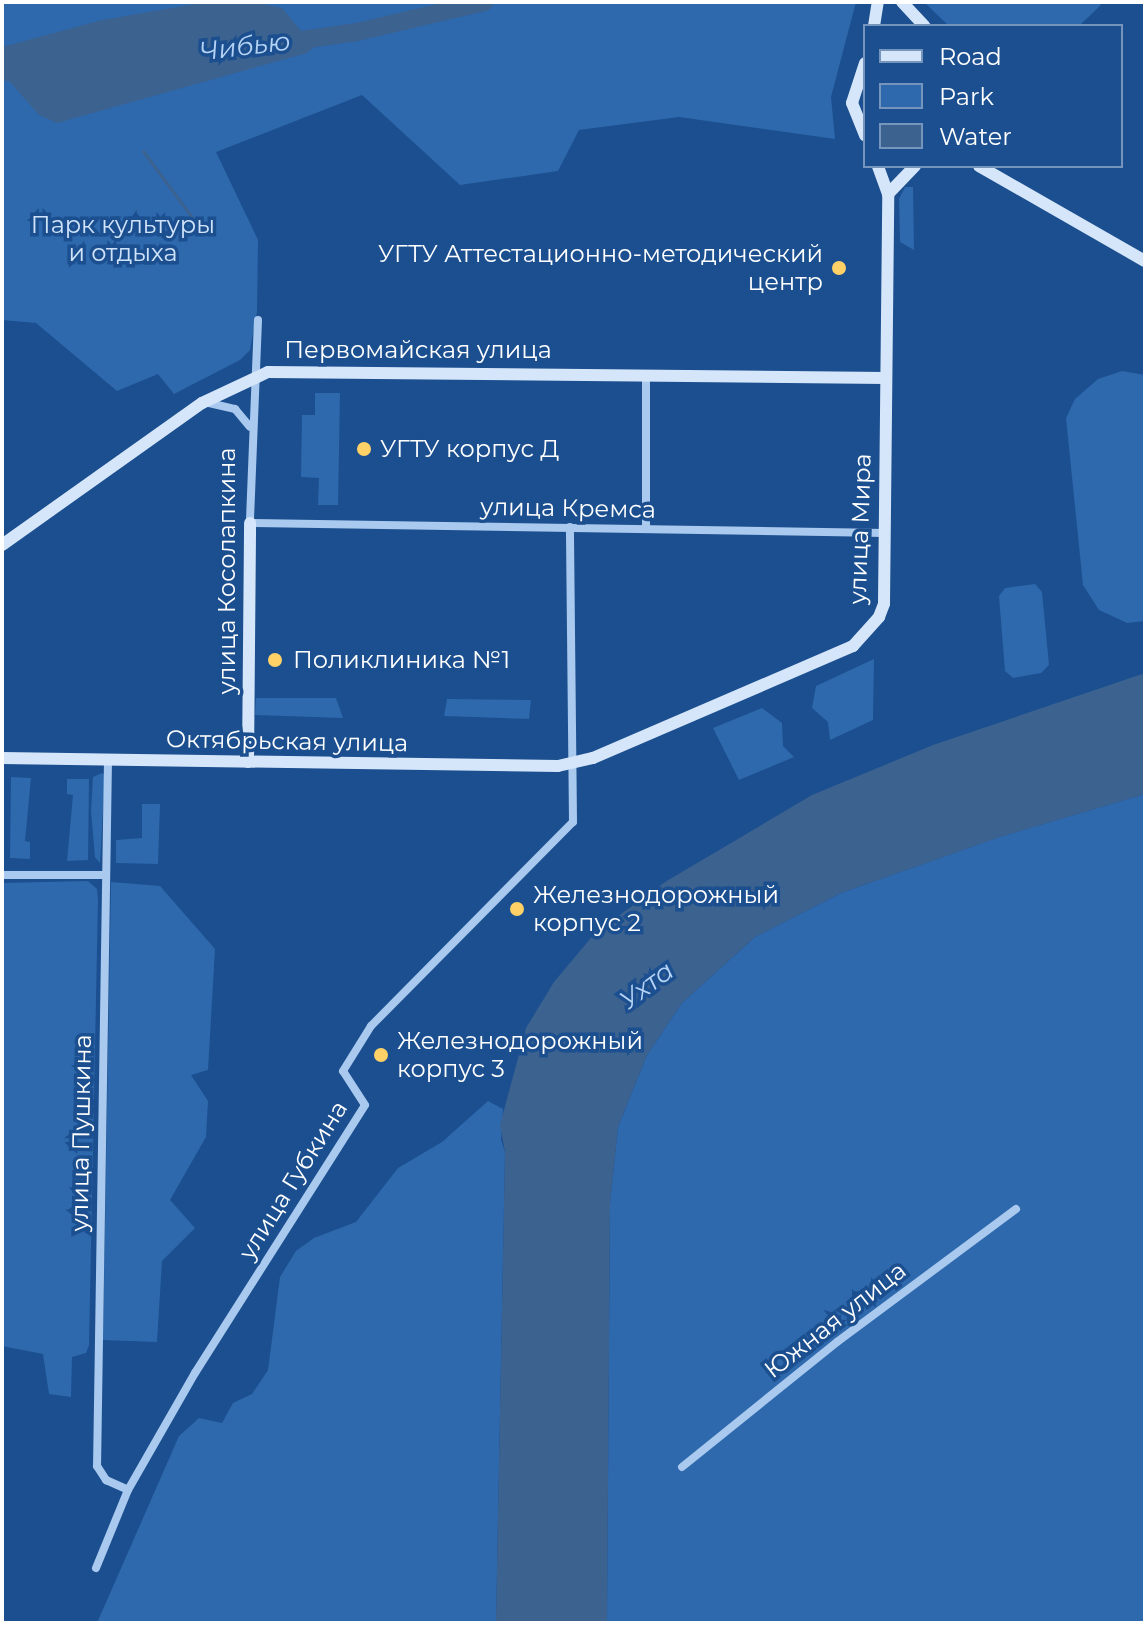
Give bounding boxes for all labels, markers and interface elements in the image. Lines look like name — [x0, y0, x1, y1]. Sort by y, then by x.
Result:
legend — [863, 24, 1123, 168]
water label: Чибью — [198, 26, 292, 68]
text: Road — [939, 42, 1002, 71]
text: Park — [939, 82, 994, 111]
text: Water — [939, 122, 1012, 151]
park label: Парк культуры и отдыха — [31, 211, 215, 267]
place label: УГТУ Аттестационно-методический центр — [378, 240, 823, 296]
marker: УГТУ Аттестационно-методический центр — [830, 259, 848, 277]
street label: Первомайская улица — [284, 336, 552, 364]
place label: УГТУ корпус Д — [380, 435, 559, 463]
marker: УГТУ корпус Д — [355, 440, 373, 458]
street label: улица Косолапкина — [213, 447, 241, 695]
street label: улица Мира — [843, 453, 877, 605]
street label: улица Кремса — [480, 492, 656, 524]
place label: Поликлиника №1 — [293, 646, 510, 674]
marker: Поликлиника №1 — [264, 649, 286, 671]
street label: Октябрьская улица — [166, 724, 408, 758]
place label: Железнодорожный корпус 2 — [533, 881, 779, 937]
marker: Железнодорожный корпус 2 — [508, 900, 526, 918]
water label: Ухта — [614, 956, 680, 1016]
place label: Железнодорожный корпус 3 — [397, 1027, 643, 1083]
street label: улица Пушкина — [65, 1034, 97, 1232]
marker: Железнодорожный корпус 3 — [372, 1046, 390, 1064]
street label: улица Губкина — [233, 1095, 353, 1265]
street label: Южная улица — [758, 1256, 912, 1384]

